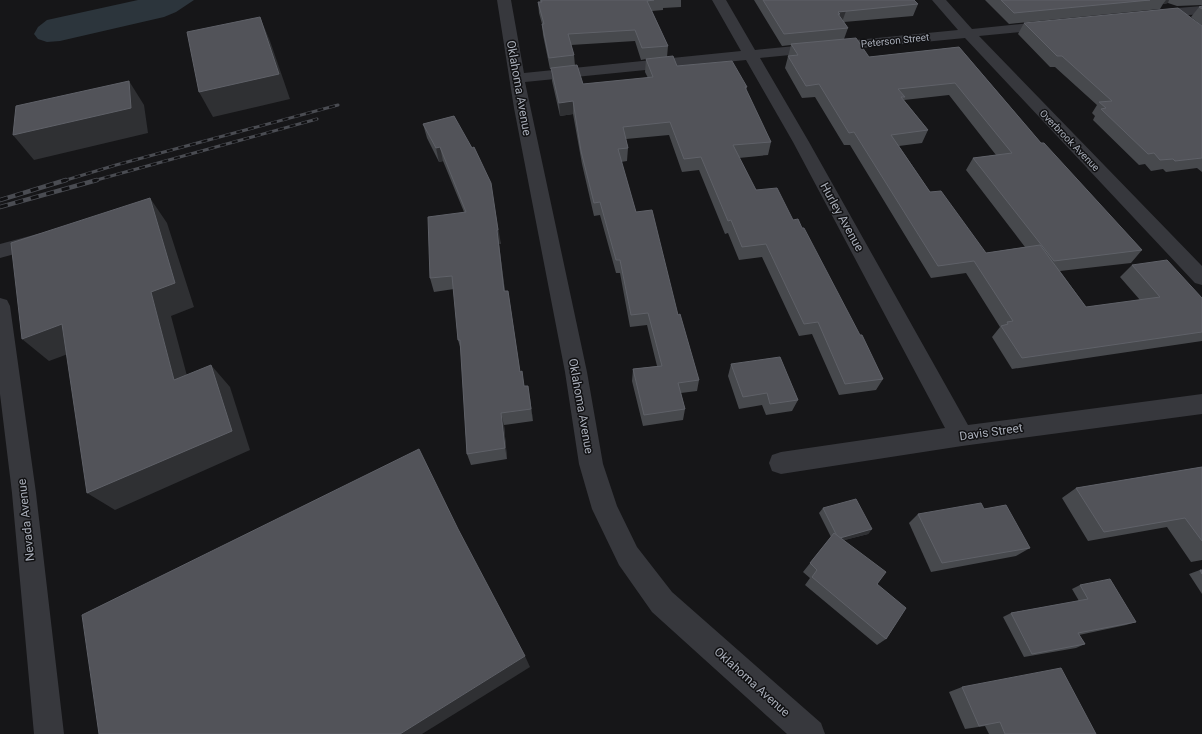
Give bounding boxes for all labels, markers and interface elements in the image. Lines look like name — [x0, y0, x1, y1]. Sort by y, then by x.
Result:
street label: Peterson Street — [860, 31, 930, 50]
street label: Oklahoma Avenue — [504, 39, 534, 137]
street label: Overbrook Avenue — [1038, 107, 1102, 173]
street label: Hurley Avenue — [817, 180, 867, 254]
street label: Oklahoma Avenue — [566, 357, 596, 455]
street label: Davis Street — [958, 421, 1024, 443]
street label: Nevada Avenue — [15, 478, 37, 562]
street label: Oklahoma Avenue — [711, 645, 793, 719]

